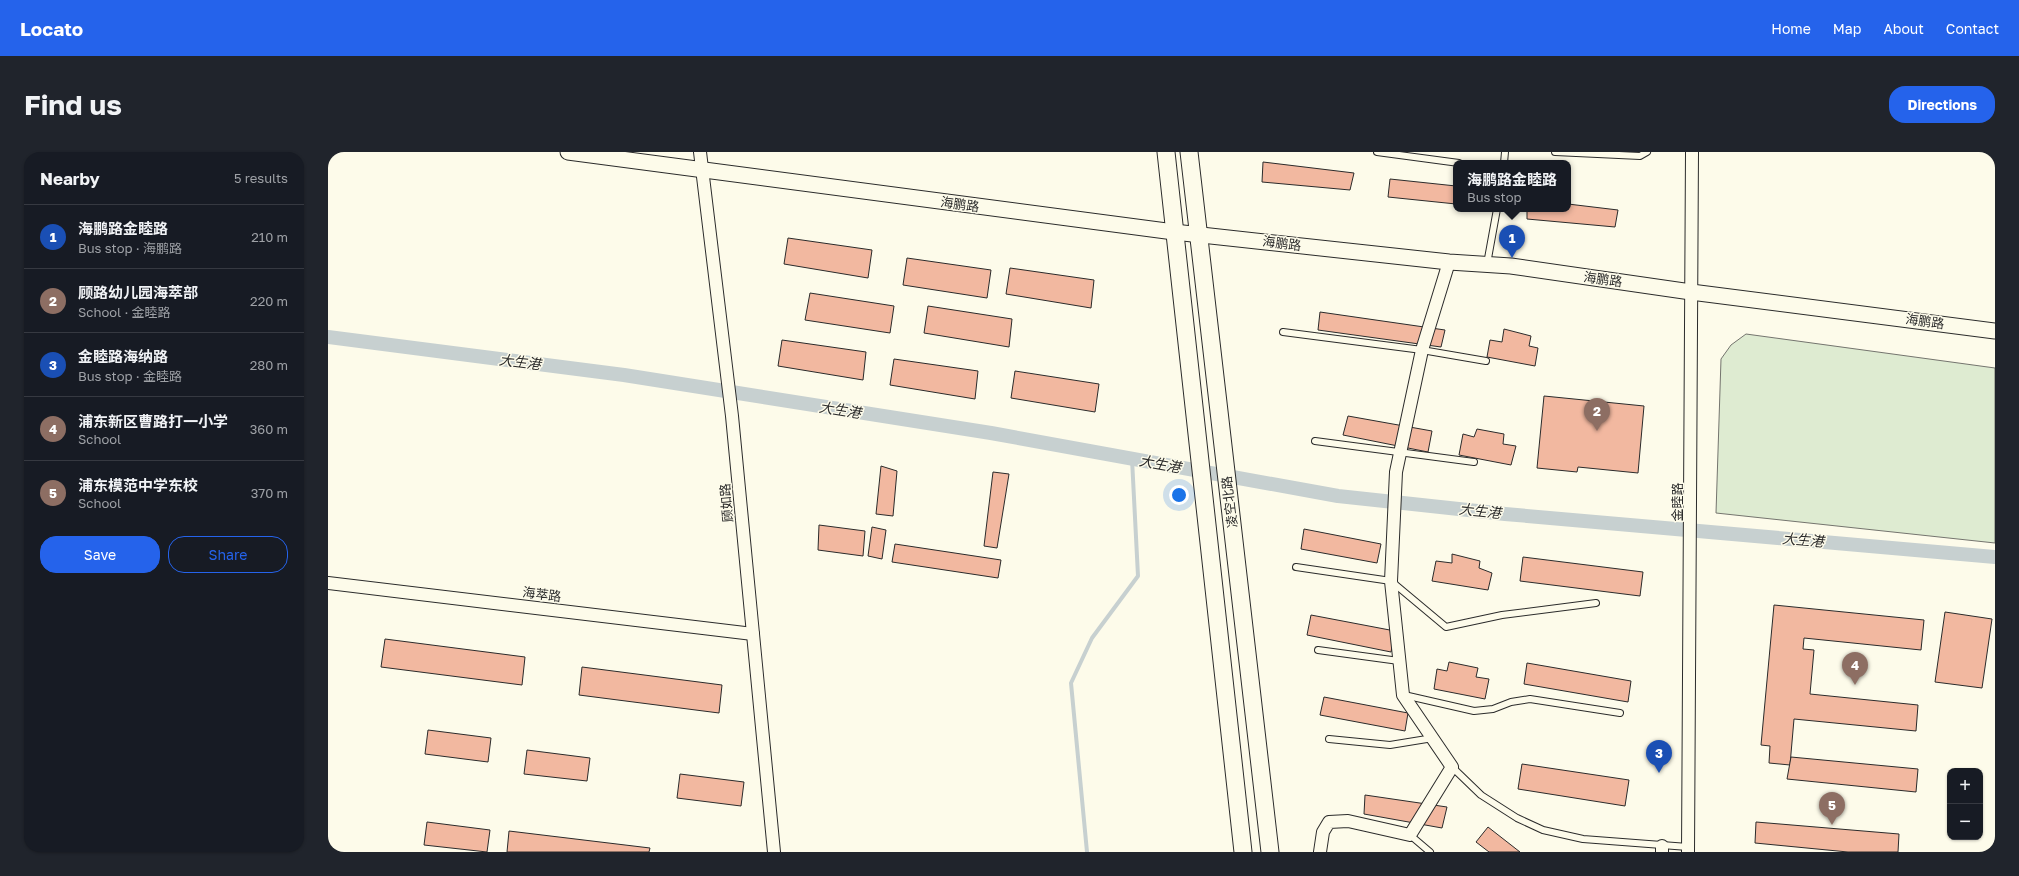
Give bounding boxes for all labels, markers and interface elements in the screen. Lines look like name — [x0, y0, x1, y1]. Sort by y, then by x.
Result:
text: Locato — [20, 17, 83, 40]
text: Home — [1771, 20, 1811, 37]
text: Map — [1833, 20, 1861, 37]
text: About — [1883, 20, 1924, 37]
text: Contact — [1946, 20, 1999, 37]
button: Directions — [1889, 86, 1995, 123]
text: Find us — [24, 88, 122, 121]
popup — [1453, 160, 1571, 212]
text: Nearby — [40, 168, 100, 189]
text: 5 results — [234, 170, 288, 186]
text: 海鹏路金睦路 — [1467, 170, 1557, 188]
text: Bus stop — [1467, 189, 1522, 205]
street label: 海鹏路 — [940, 193, 980, 215]
text: 海鹏路金睦路 — [78, 219, 168, 237]
pin: 1 — [1499, 225, 1525, 258]
text: 1 — [50, 229, 56, 245]
text: 210 m — [251, 229, 288, 245]
street label: 海鹏路 — [1262, 233, 1302, 253]
text: Bus stop · 海鹏路 — [78, 240, 182, 256]
street label: 海鹏路 — [1583, 268, 1623, 290]
text: 顾路幼儿园海萃部 — [78, 283, 198, 301]
text: 2 — [49, 293, 57, 309]
text: 220 m — [250, 293, 288, 309]
text: School · 金睦路 — [78, 304, 171, 320]
street label: 海鹏路 — [1905, 310, 1945, 332]
text: 金睦路海纳路 — [78, 347, 168, 365]
water label: 大生港 — [498, 351, 544, 373]
text: 3 — [49, 357, 57, 373]
text: 280 m — [250, 357, 288, 373]
text: Bus stop · 金睦路 — [78, 368, 182, 384]
water label: 大生港 — [818, 398, 864, 421]
pin: 2 — [1584, 398, 1610, 431]
text: 浦东新区曹路打一小学 — [78, 412, 228, 430]
text: 4 — [49, 421, 57, 437]
text: 360 m — [250, 421, 288, 437]
text: School — [78, 431, 121, 447]
water label: 大生港 — [1138, 451, 1184, 476]
street label: 凌空北路 — [1218, 475, 1240, 529]
text: 浦东模范中学东校 — [78, 476, 198, 494]
street label: 金睦路 — [1669, 482, 1685, 522]
street label: 顾如路 — [716, 483, 736, 523]
text: 5 — [49, 485, 57, 501]
text: 370 m — [251, 485, 288, 501]
your location — [1169, 485, 1189, 505]
text: School — [78, 495, 121, 511]
water label: 大生港 — [1458, 500, 1504, 521]
water label: 大生港 — [1781, 529, 1827, 550]
button: Save — [40, 536, 160, 573]
button: Share — [168, 536, 288, 573]
street label: 海萃路 — [522, 584, 562, 604]
pin: 4 — [1842, 652, 1868, 685]
pin: 3 — [1646, 740, 1672, 773]
map controls — [1947, 768, 1983, 840]
button: + — [1947, 768, 1983, 804]
pin: 5 — [1819, 792, 1845, 825]
button: − — [1947, 804, 1983, 840]

